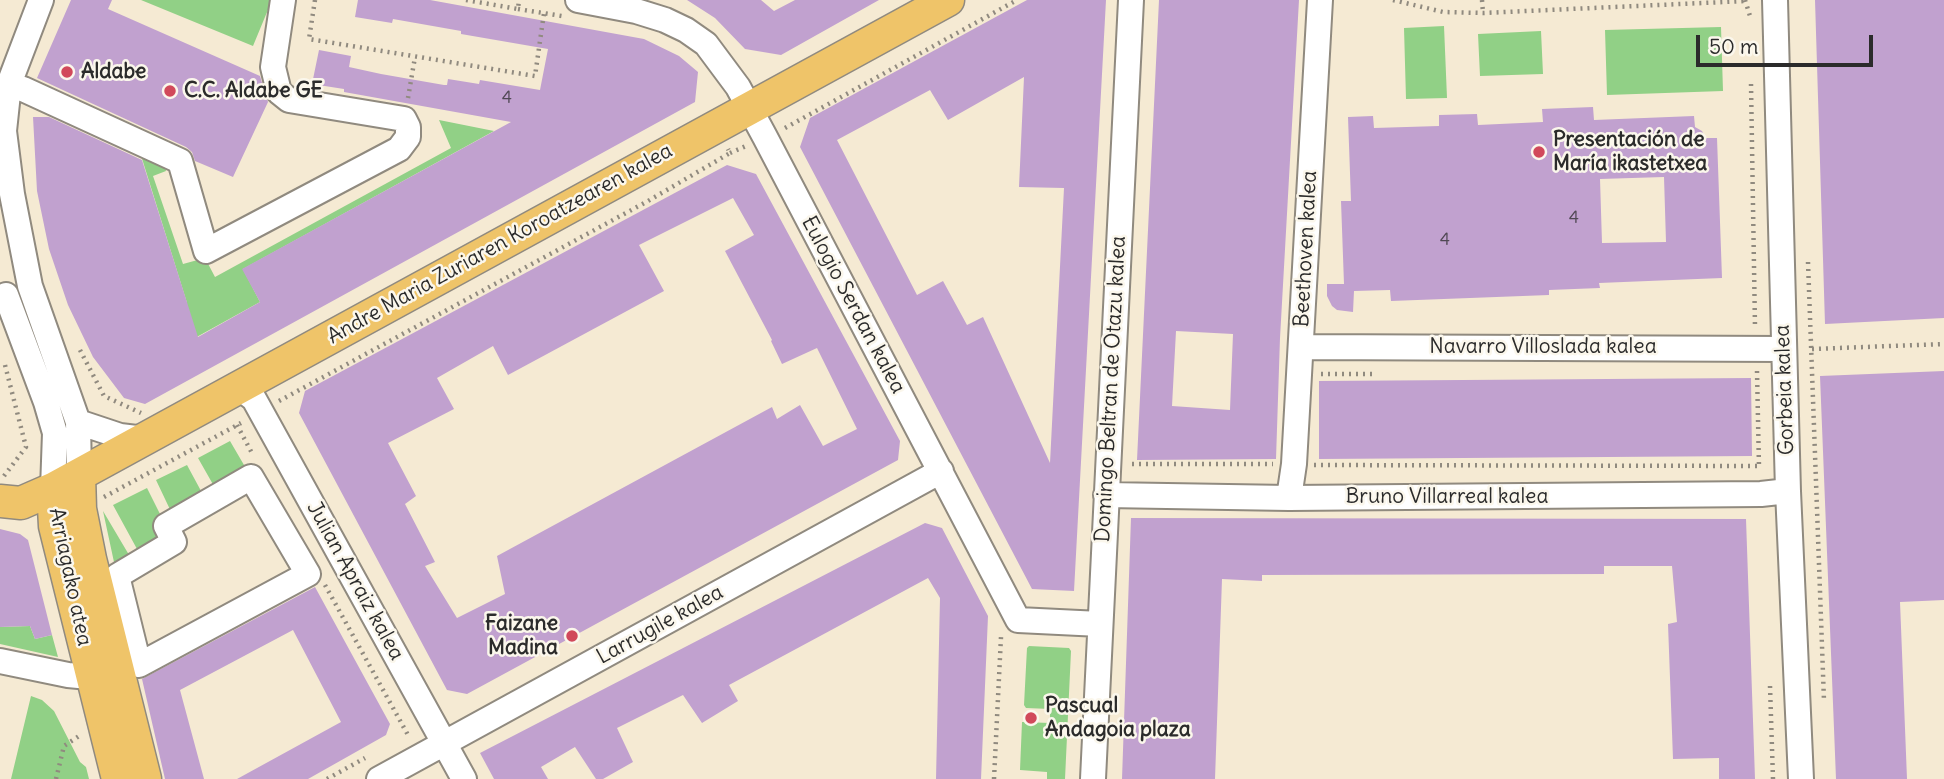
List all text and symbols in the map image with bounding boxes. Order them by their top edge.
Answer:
scale bar [1699,21,1876,65]
text: 50 m [1709,33,1758,60]
place label: Aldabe [81,59,146,85]
marker: Aldabe [59,64,75,80]
place label: C.C. Aldabe GE [184,78,323,104]
marker: C.C. Aldabe GE [162,83,178,99]
house number: 4 [502,87,512,109]
place label: Presentación de María ikastetxea [1553,127,1707,177]
street label: Andre Maria Zuriaren Koroatzearen kalea [323,138,677,350]
marker: Presentación de María ikastetxea [1531,144,1547,160]
street label: Beethoven kalea [1289,170,1323,328]
house number: 4 [1569,207,1579,229]
street label: Eulogio Serdan kalea [796,212,910,398]
house number: 4 [1440,229,1450,251]
street label: Domingo Beltran de Otazu kalea [1090,235,1132,543]
street label: Gorbeia kalea [1770,324,1800,456]
street label: Navarro Villoslada kalea [1429,334,1657,360]
street label: Bruno Villarreal kalea [1346,484,1548,510]
street label: Julian Apraiz kalea [301,497,409,665]
street label: Arriagako atea [43,506,97,648]
street label: Larrugile kalea [592,580,728,670]
place label: Faizane Madina [485,611,558,661]
marker: Faizane Madina [564,628,580,644]
place label: Pascual Andagoia plaza [1045,693,1191,743]
marker: Pascual Andagoia plaza [1023,710,1039,726]

